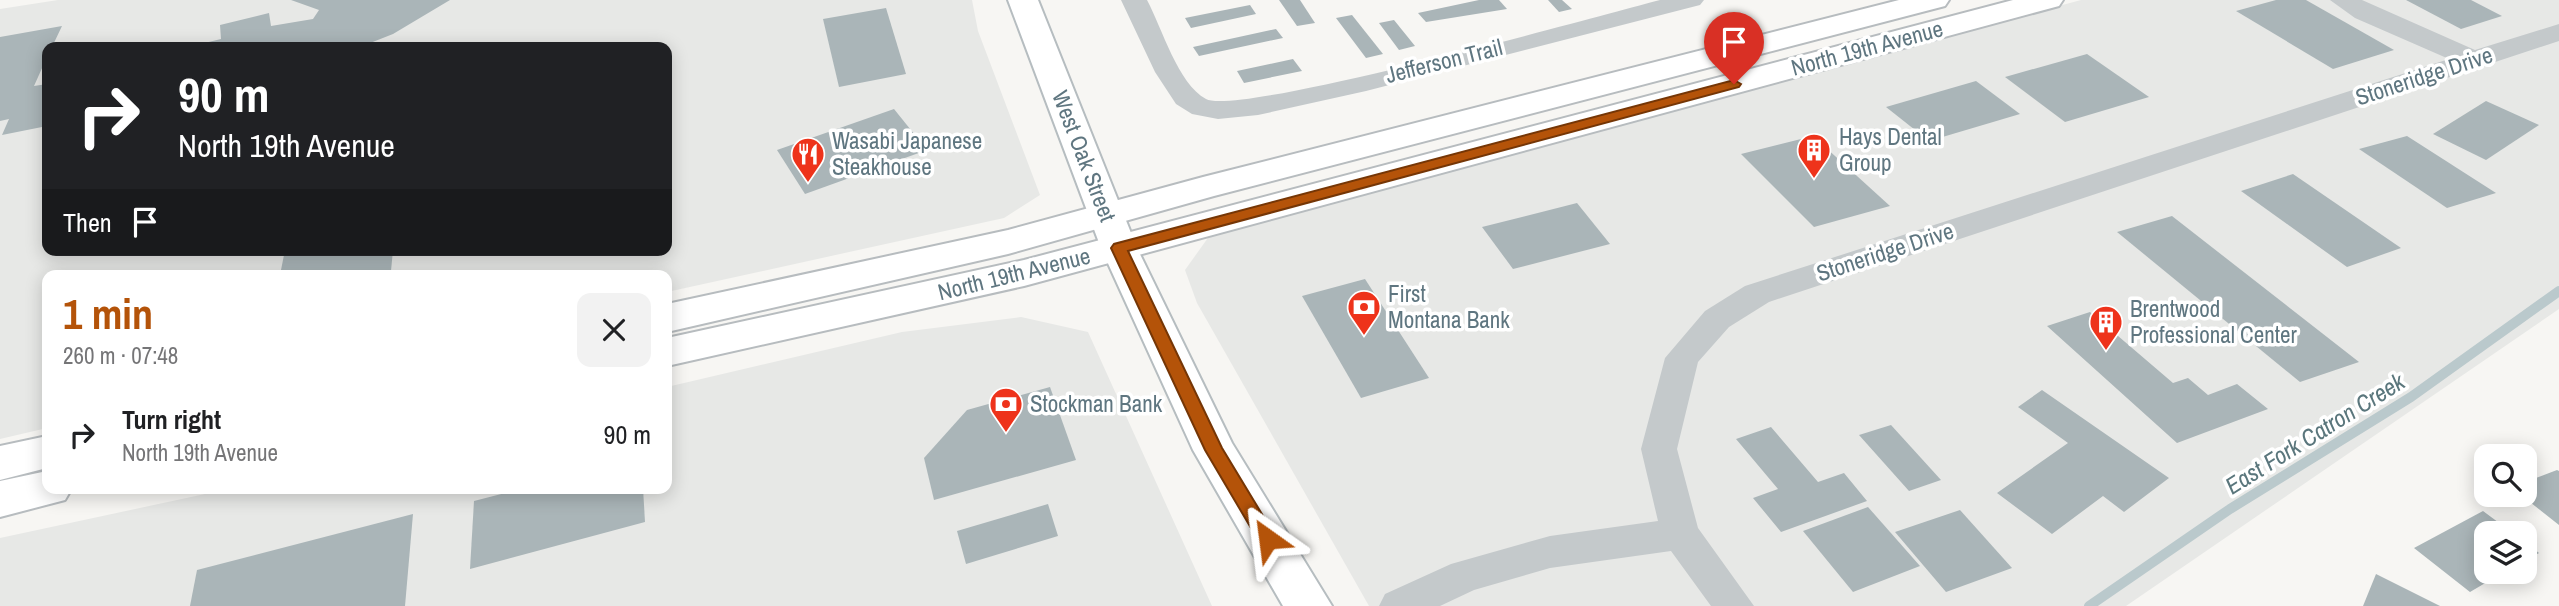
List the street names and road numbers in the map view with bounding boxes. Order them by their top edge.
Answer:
street label: North 19th Avenue [1788,12,1946,83]
street label: Jefferson Trail [1382,31,1505,90]
street label: Stoneridge Drive [2351,39,2496,112]
street label: West Oak Street [1045,86,1124,226]
street label: Stoneridge Drive [1812,215,1957,288]
street label: North 19th Avenue [934,240,1093,307]

